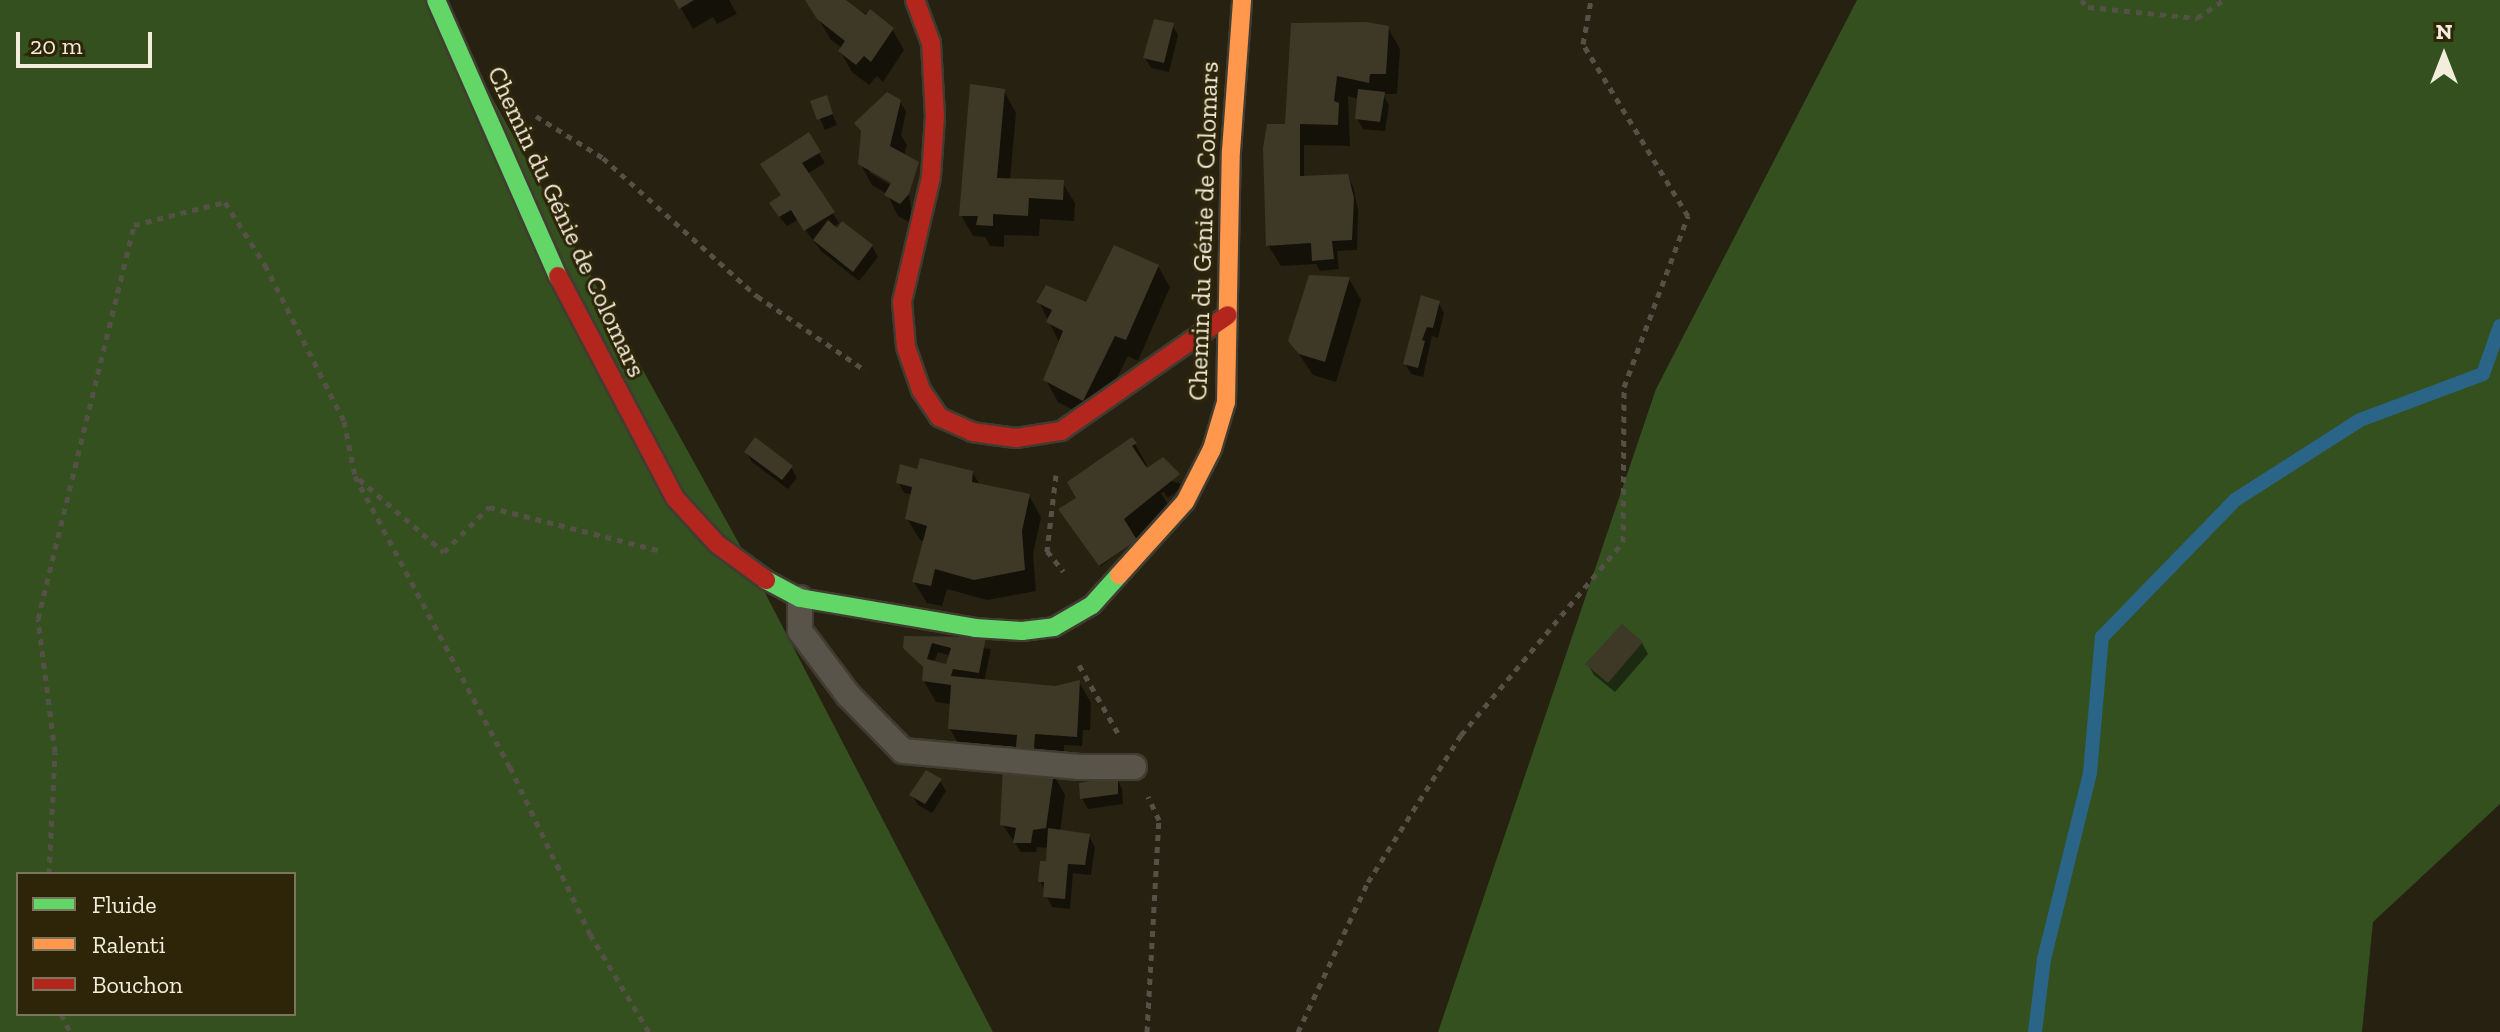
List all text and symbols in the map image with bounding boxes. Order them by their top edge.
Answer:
scale bar [20,16,156,66]
north arrow [2404,16,2484,96]
text: N [2436,18,2452,45]
text: 20 m [30,31,82,60]
street label: Chemin du Génie de Colomars [1182,61,1226,401]
street label: Chemin du Génie de Colomars [480,62,652,382]
legend [16,872,296,1016]
text: Fluide [92,890,156,919]
text: Ralenti [92,930,165,959]
text: Bouchon [92,970,183,999]

